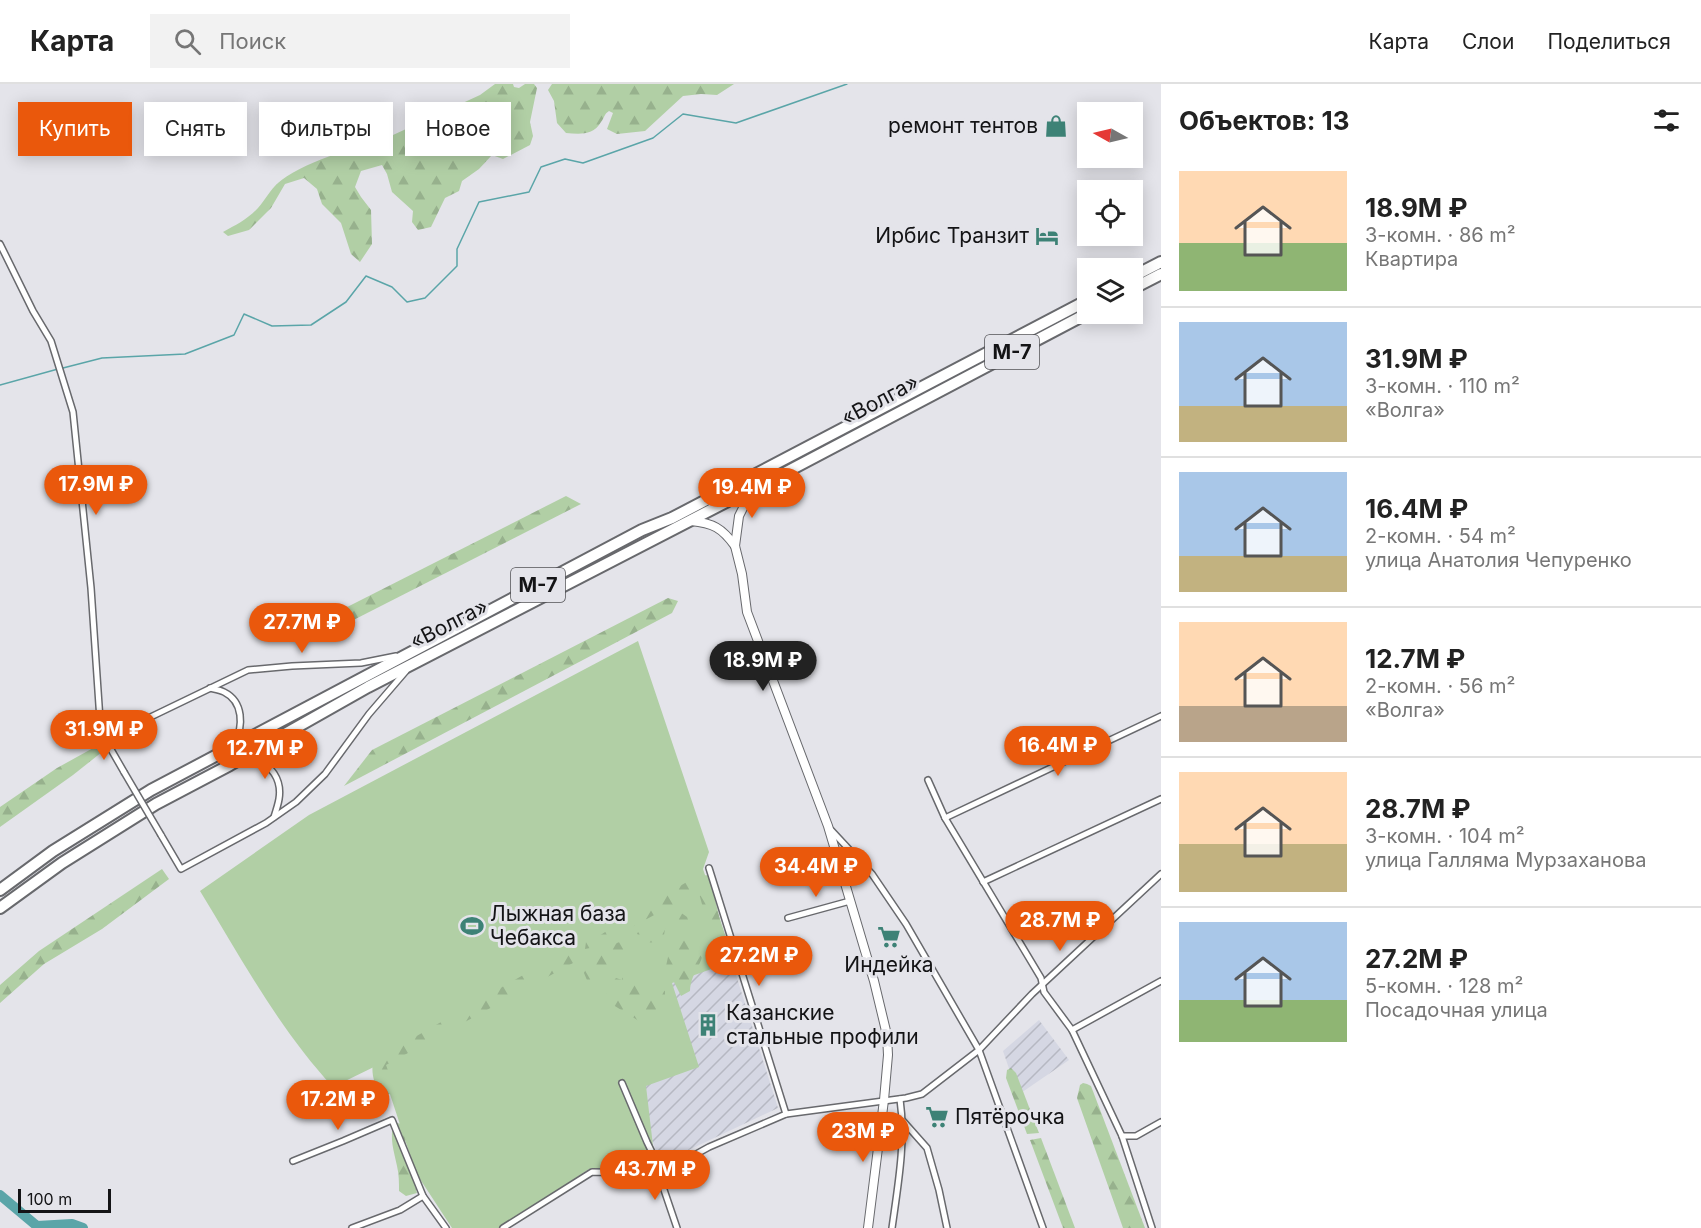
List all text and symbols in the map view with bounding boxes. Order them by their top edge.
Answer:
search box [150,14,570,68]
text: Карта [30,24,114,58]
icon: search [171,25,204,58]
text: Поиск [219,28,286,54]
text: Карта [1369,29,1429,54]
text: Слои [1462,29,1514,54]
text: Поделиться [1547,29,1671,54]
chip: Купить [18,102,132,156]
chip: Снять [144,102,247,156]
chip: Фильтры [259,102,393,156]
chip: Новое [405,102,511,156]
north arrow [1077,102,1143,168]
map controls [1077,102,1143,324]
icon: filters [1650,104,1683,137]
text: Объектов: 13 [1179,105,1350,136]
place label: ремонт тентов [888,113,1038,138]
shop icon: ремонт тентов [1043,113,1069,139]
button: locate [1077,180,1143,246]
text: 18.9M ₽ [1365,192,1468,223]
icon: home [1227,195,1299,267]
place label: Ирбис Транзит [875,223,1029,248]
hotel icon: Ирбис Транзит [1034,223,1060,249]
text: 3-комн. · 86 m² [1365,223,1516,247]
text: Квартира [1365,247,1458,271]
button: layers [1077,258,1143,324]
road number: М-7 [985,335,1039,369]
text: 31.9M ₽ [1365,343,1468,374]
icon: home [1227,346,1299,418]
street label: «Волга» [837,369,923,430]
text: 3-комн. · 110 m² [1365,374,1520,398]
text: «Волга» [1365,398,1445,422]
pin: 17.9M ₽ [41,465,151,516]
pin: 19.4M ₽ [697,468,807,519]
text: 17.9M ₽ [58,472,134,496]
text: 19.4M ₽ [712,475,792,499]
text: 16.4M ₽ [1365,493,1468,524]
icon: home [1227,496,1299,568]
text: 2-комн. · 54 m² [1365,524,1516,548]
text: улица Анатолия Чепуренко [1365,548,1632,572]
road number: М-7 [511,568,565,602]
street label: «Волга» [406,593,492,654]
pin: 27.7M ₽ [247,603,357,654]
text: 27.7M ₽ [263,610,341,634]
pin: 18.9M ₽ [708,641,818,692]
text: 12.7M ₽ [1365,643,1465,674]
icon: home [1227,646,1299,718]
text: 18.9M ₽ [724,648,802,672]
text: 2-комн. · 56 m² [1365,674,1515,698]
text: «Волга» [1365,698,1445,722]
pin: 31.9M ₽ [49,710,159,761]
text: 31.9M ₽ [64,717,144,741]
pin: 16.4M ₽ [1003,726,1113,777]
pin: 12.7M ₽ [210,729,320,780]
text: 16.4M ₽ [1018,733,1098,757]
text: 12.7M ₽ [226,736,304,760]
text: 28.7M ₽ [1365,793,1471,824]
icon: home [1227,796,1299,868]
text: 3-комн. · 104 m² [1365,824,1525,848]
pin: 34.4M ₽ [761,847,871,898]
text: улица Галляма Мурзаханова [1365,848,1646,872]
text: 34.4M ₽ [774,854,858,878]
place label: Лыжная база Чебакса [490,901,626,950]
pin: 28.7M ₽ [1005,901,1115,952]
text: 28.7M ₽ [1019,908,1101,932]
sports icon: Лыжная база Чебакса [459,913,485,939]
supermarket icon: Индейка [876,924,902,950]
pin: 27.2M ₽ [704,936,814,987]
text: 27.2M ₽ [719,943,799,967]
text: 27.2M ₽ [1365,943,1468,974]
icon: home [1227,946,1299,1018]
place label: Индейка [844,952,934,977]
text: 5-комн. · 128 m² [1365,974,1523,998]
text: Посадочная улица [1365,998,1548,1022]
place label: Казанские стальные профили [726,1000,919,1049]
building icon: Казанские стальные профили [695,1012,721,1038]
pin: 17.2M ₽ [283,1080,393,1131]
text: 17.2M ₽ [300,1087,376,1111]
supermarket icon: Пятёрочка [924,1104,950,1130]
place label: Пятёрочка [955,1104,1065,1129]
pin: 23M ₽ [821,1112,905,1163]
text: 23M ₽ [831,1119,895,1143]
pin: 43.7M ₽ [600,1150,710,1201]
text: 43.7M ₽ [614,1157,696,1181]
scale bar [18,1186,111,1214]
text: 100 m [27,1189,72,1209]

